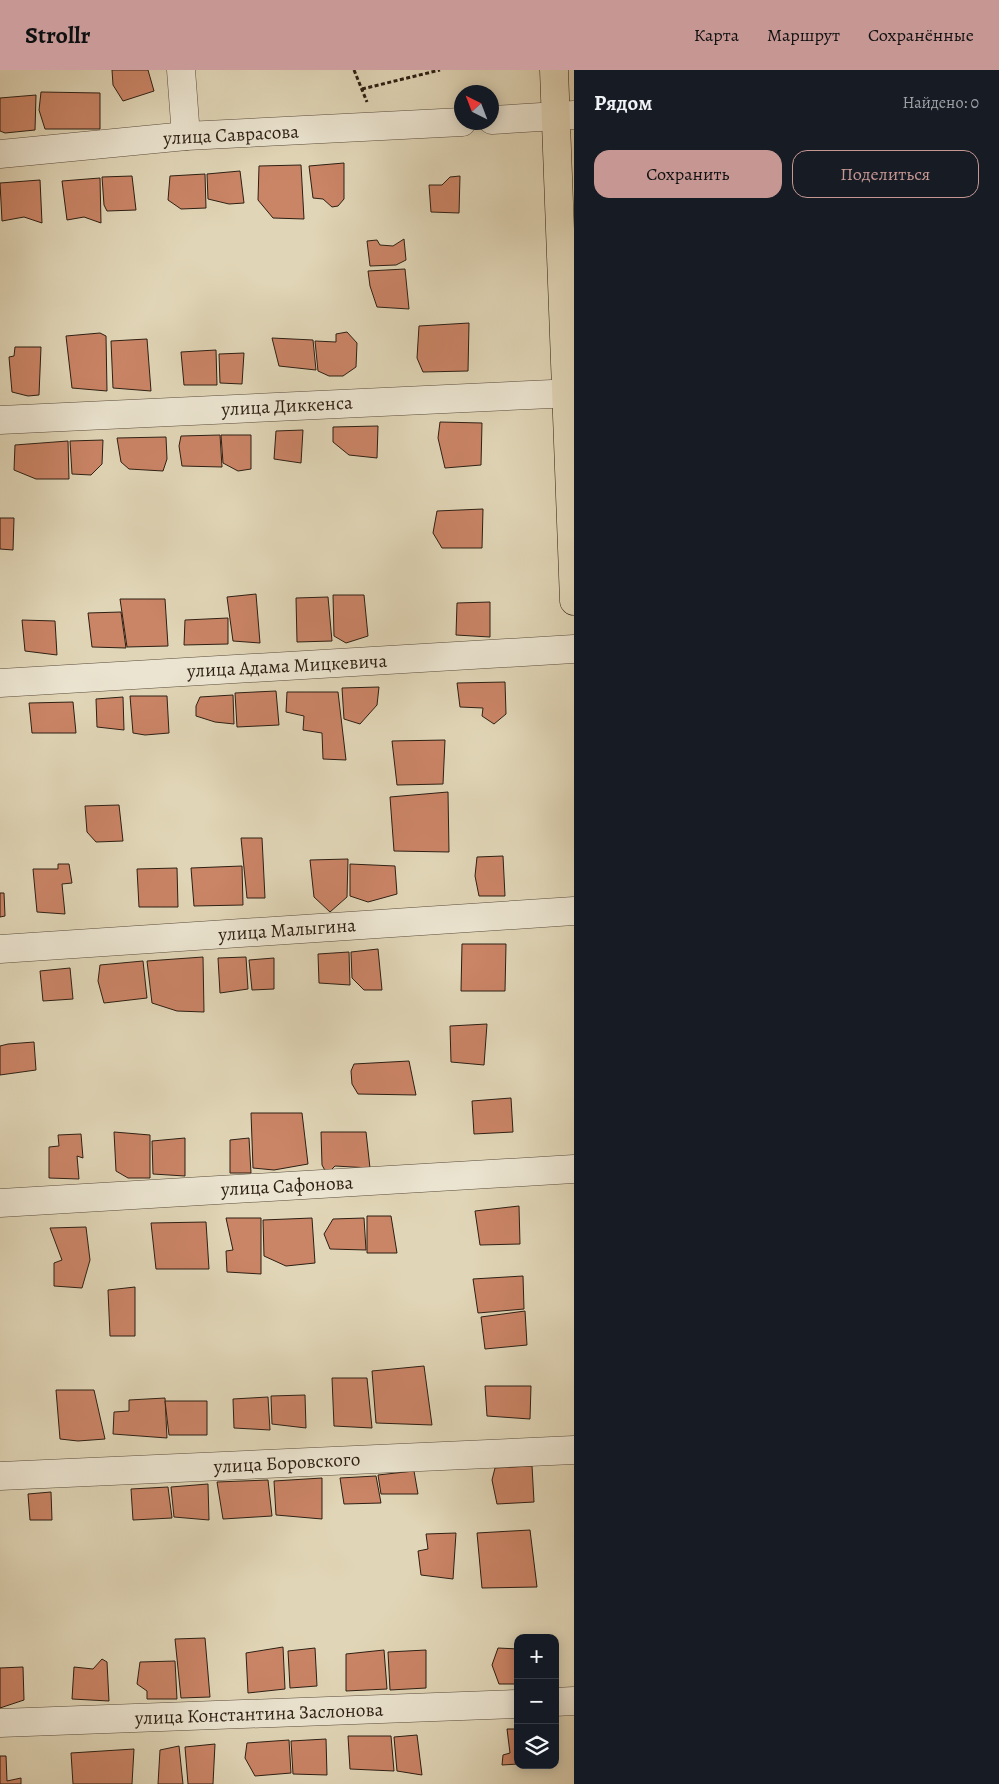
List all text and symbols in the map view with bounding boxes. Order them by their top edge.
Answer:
text: Strollr [25,19,90,51]
text: Карта [694,23,739,47]
text: Маршрут [767,23,840,47]
text: Сохранённые [868,23,974,47]
north arrow [454,85,499,130]
text: Рядом [594,89,652,117]
text: Найдено: 0 [902,92,979,114]
street label: улица Саврасова [161,118,300,152]
button: Сохранить [594,150,782,198]
button: Поделиться [792,150,979,198]
street label: улица Диккенса [220,390,354,422]
street label: улица Адама Мицкевича [185,648,388,684]
street label: улица Малыгина [216,912,357,948]
street label: улица Сафонова [219,1170,354,1203]
street label: улица Боровского [212,1446,361,1480]
map controls [514,1634,559,1769]
button: + [514,1634,559,1679]
button: − [514,1679,559,1724]
street label: улица Константина Заслонова [133,1697,384,1731]
button: layers [514,1724,559,1769]

